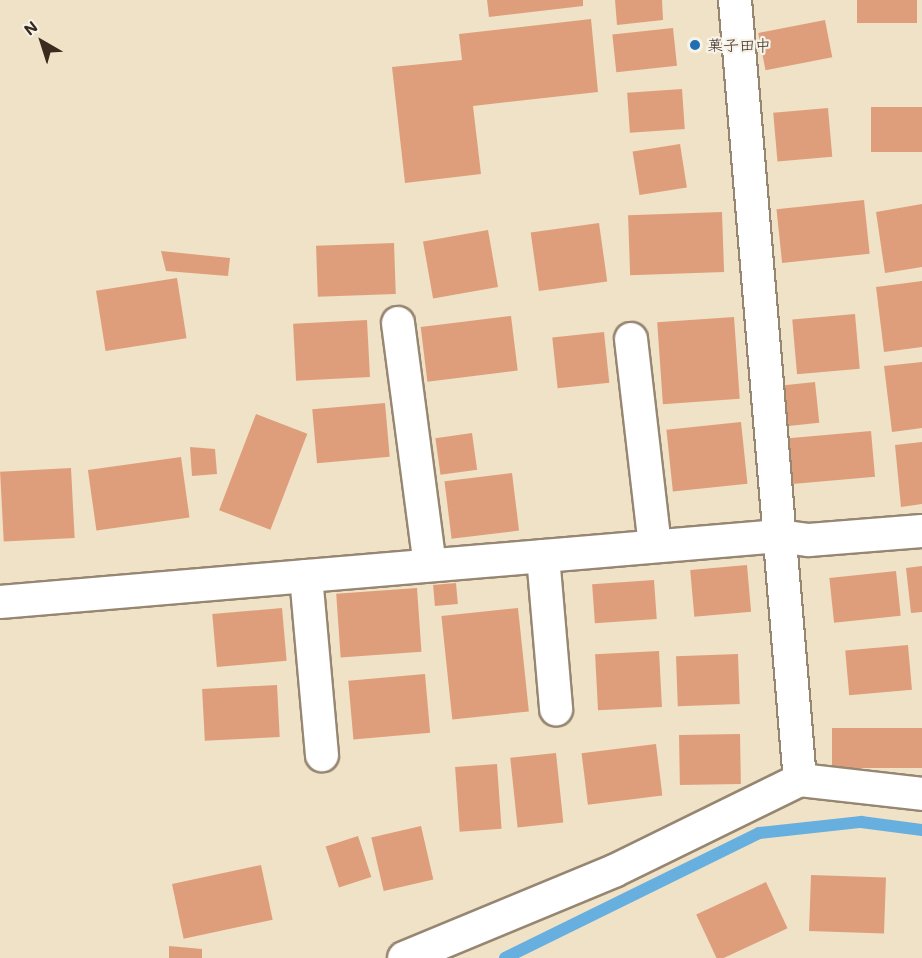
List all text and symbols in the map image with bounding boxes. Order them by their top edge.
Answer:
north arrow [12,12,72,72]
text: N [19,16,42,40]
place label: 菓子田中 [707,35,771,55]
marker: 菓子田中 [688,38,702,52]

